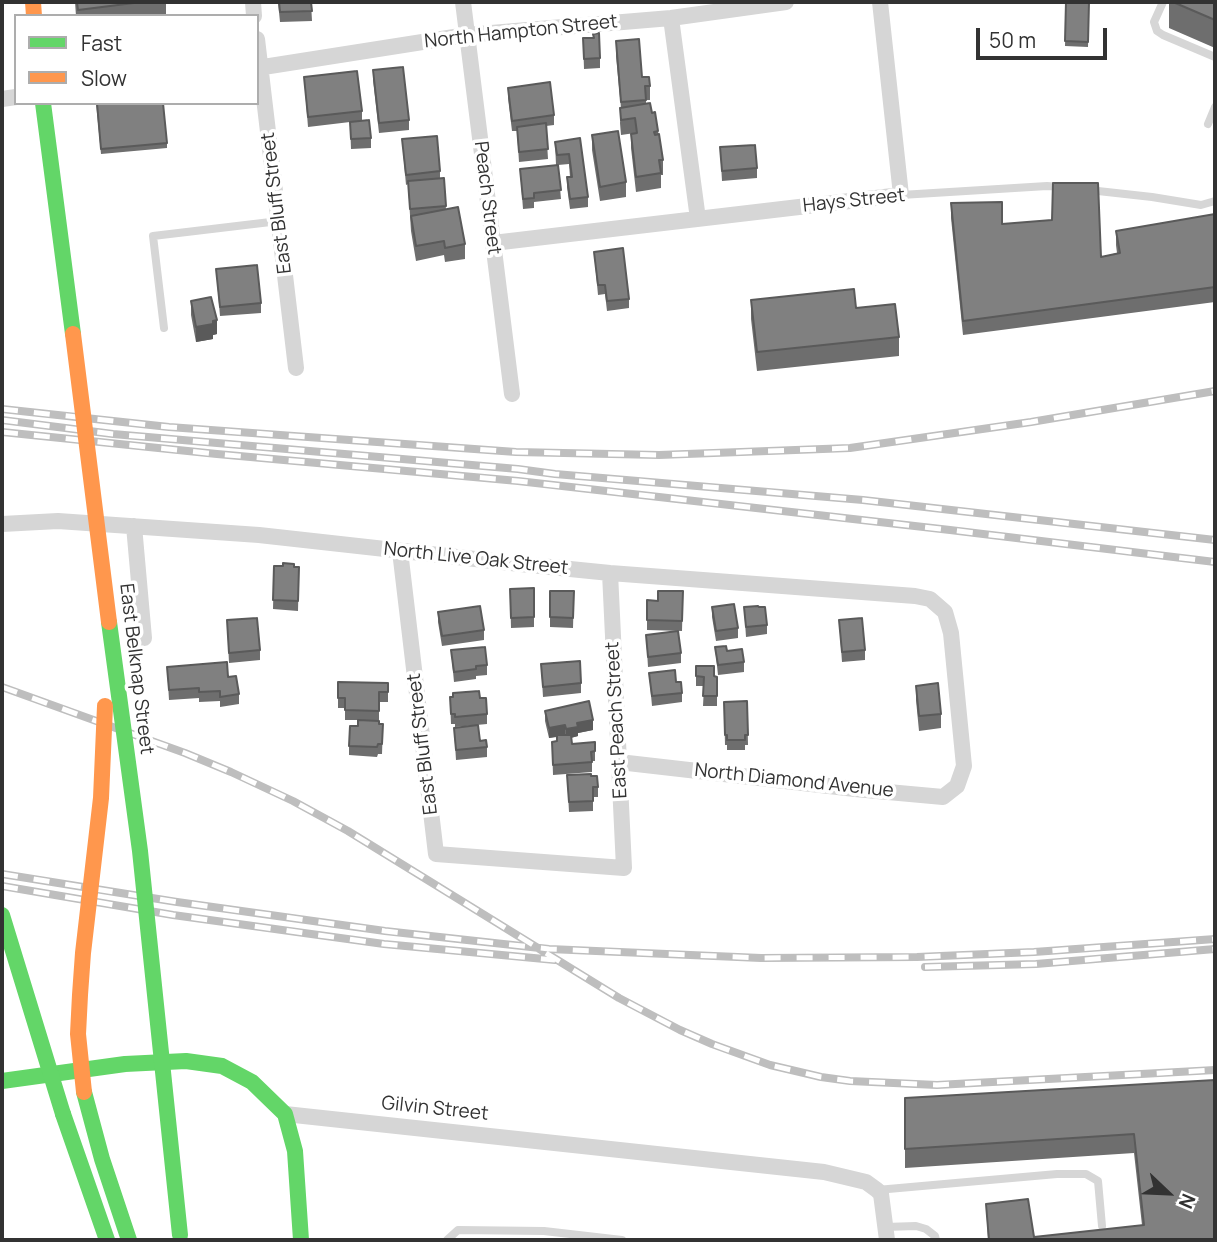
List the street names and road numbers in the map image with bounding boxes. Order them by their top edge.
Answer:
street label: North Hampton Street [423,11,619,53]
street label: East Bluff Street [257,131,297,275]
street label: Peach Street [469,140,505,256]
street label: Hays Street [802,184,906,218]
street label: North Live Oak Street [383,538,569,580]
street label: East Belknap Street [114,582,158,756]
street label: East Peach Street [602,641,632,799]
street label: East Bluff Street [403,672,443,816]
street label: North Diamond Avenue [693,759,895,803]
street label: Gilvin Street [380,1092,490,1126]

